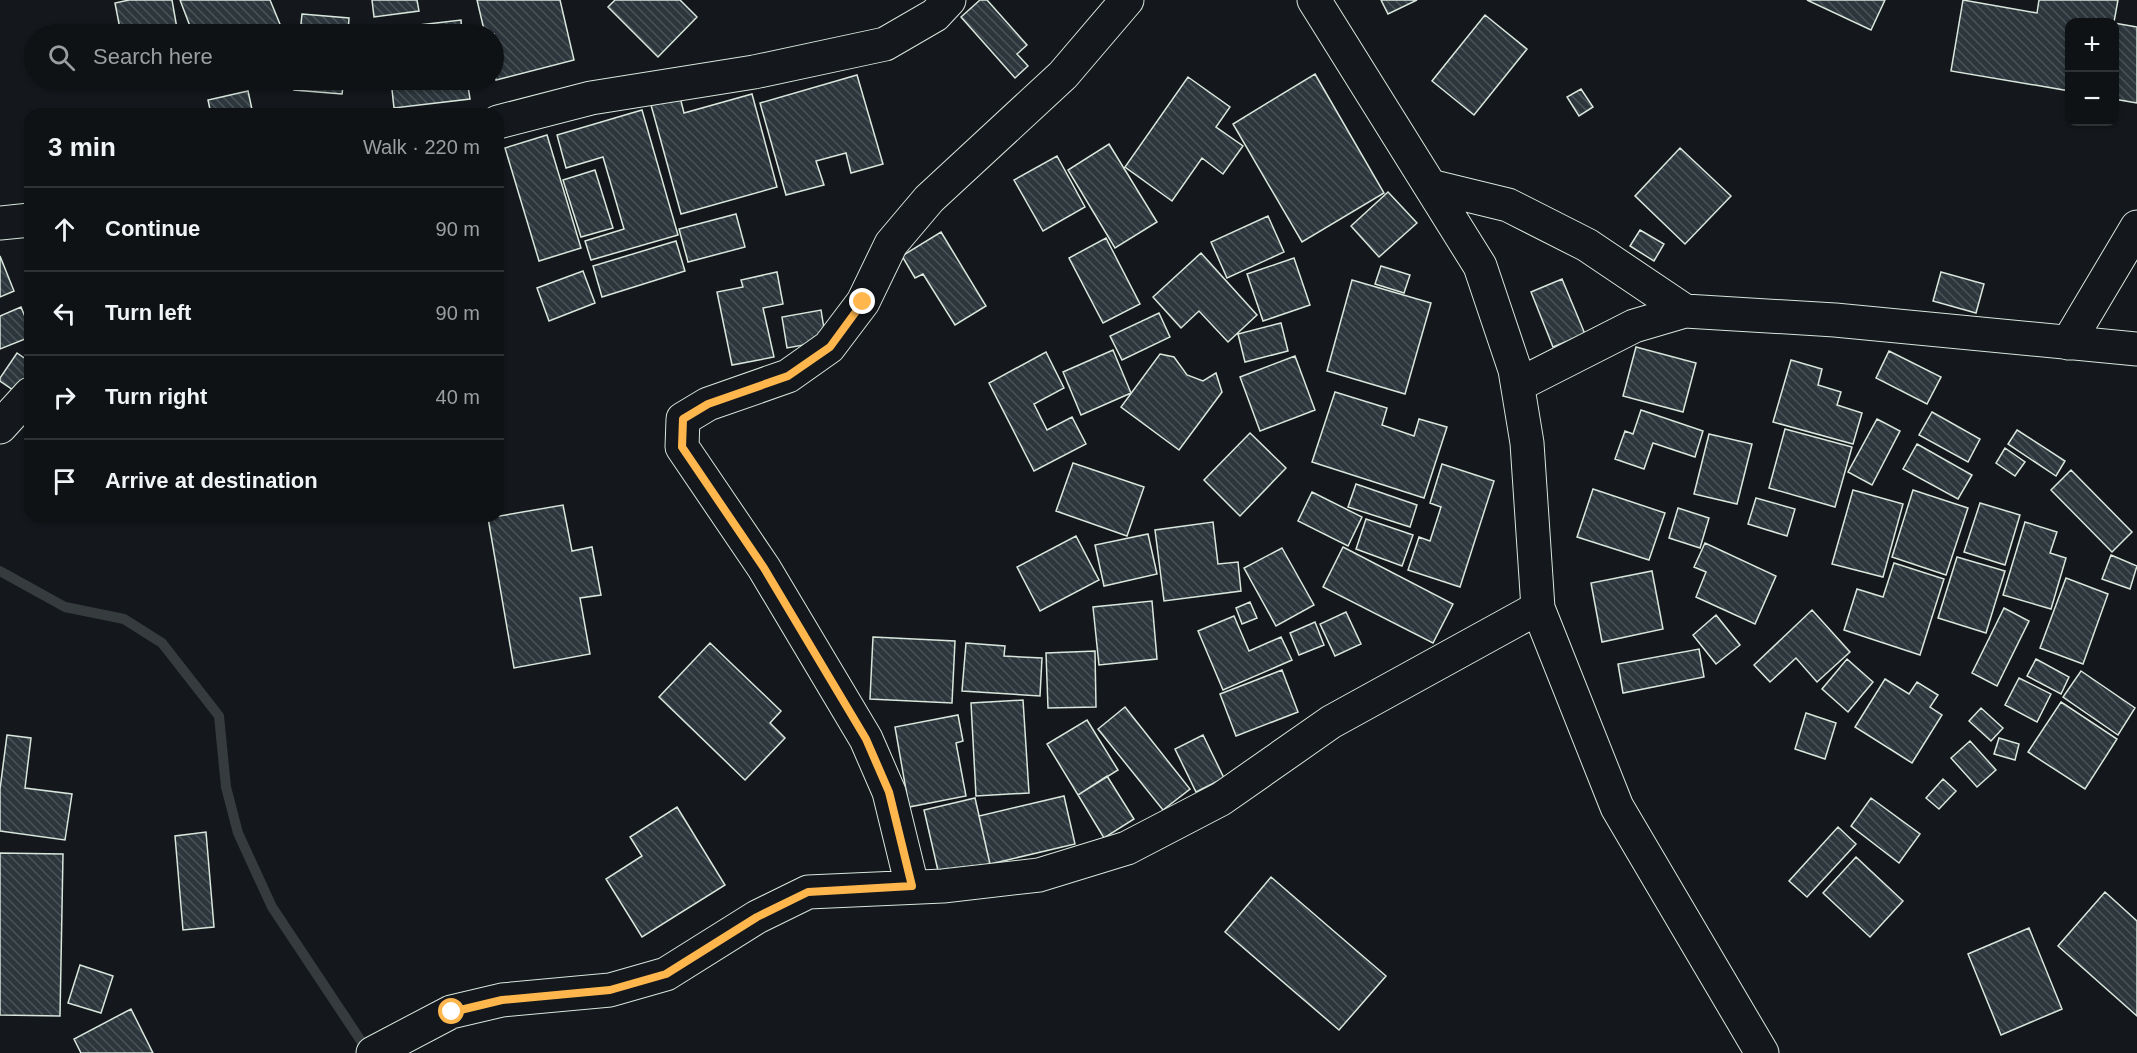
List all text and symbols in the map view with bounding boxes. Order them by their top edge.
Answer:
map controls [2065,18,2119,126]
button: + [2065,18,2119,72]
search box [24,24,504,90]
icon: search [45,41,78,74]
text: Search here [93,44,213,69]
button: − [2065,72,2119,126]
text: 3 min [48,132,116,162]
text: Walk · 220 m [363,136,480,158]
icon: ahead [48,213,81,246]
text: Continue [105,216,200,241]
text: 90 m [436,218,480,240]
route end [849,288,875,314]
icon: left [48,297,81,330]
text: Turn left [105,300,191,325]
text: 90 m [436,302,480,324]
icon: right [48,381,81,414]
text: Turn right [105,384,207,409]
text: 40 m [436,386,480,408]
icon: arrive [48,465,81,498]
text: Arrive at destination [105,468,318,493]
route start [438,998,464,1024]

